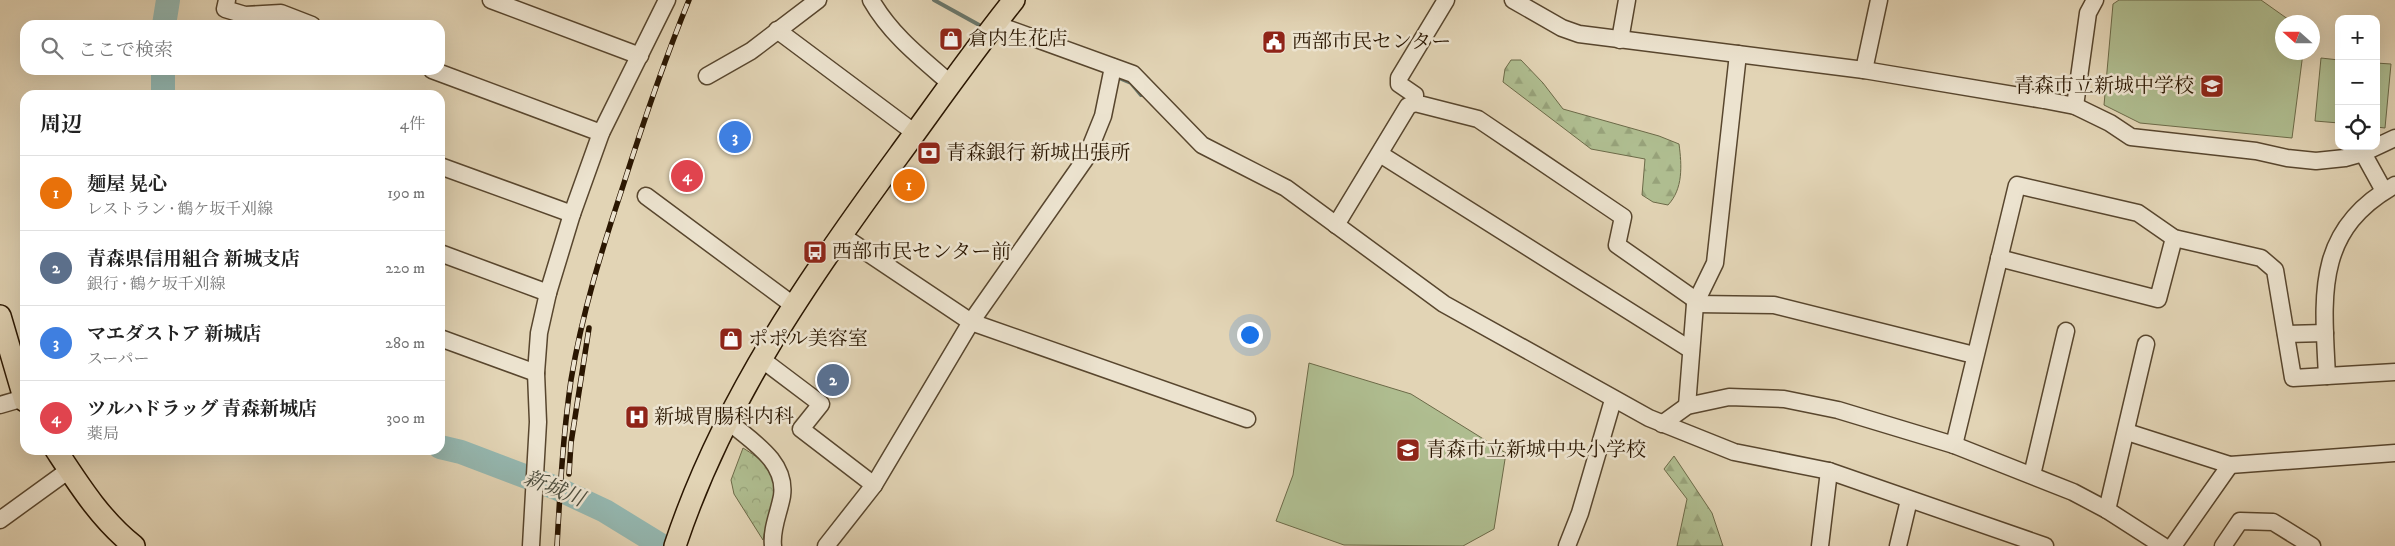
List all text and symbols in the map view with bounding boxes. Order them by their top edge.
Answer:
north arrow [2275,15,2320,60]
map controls [2335,15,2380,150]
button: + [2335,15,2380,60]
search box [20,20,445,75]
shop icon: 倉内生花店 [938,26,964,52]
place label: 倉内生花店 [968,27,1068,52]
public building icon: 西部市民センター [1261,29,1287,55]
place label: 西部市民センター [1292,30,1451,55]
icon: search [38,34,66,62]
text: ここで検索 [78,39,173,62]
button: − [2335,60,2380,105]
school or university icon: 青森市立新城中学校 [2199,73,2225,99]
place label: 青森市立新城中学校 [2014,74,2194,99]
button: locate [2335,105,2380,150]
text: 周辺 [40,112,82,138]
text: 4件 [400,114,425,134]
pin: 3 [719,118,751,156]
bank icon: 青森銀行 新城出張所 [916,140,942,166]
place label: 青森銀行 新城出張所 [946,141,1130,166]
pin: 4 [671,157,703,195]
pin: 1 [893,166,925,204]
text: 麺屋 晃心 [87,173,167,196]
text: 1 [53,183,59,203]
text: 190 m [387,183,425,203]
text: レストラン · 鶴ケ坂千刈線 [87,199,273,219]
bus stop icon: 西部市民センター前 [802,239,828,265]
place label: 西部市民センター前 [832,240,1011,265]
text: 青森県信用組合 新城支店 [87,248,300,271]
text: 2 [52,258,60,278]
text: 220 m [385,258,425,278]
text: 銀行 · 鶴ケ坂千刈線 [87,274,226,294]
your location [1237,322,1263,348]
text: マエダストア 新城店 [87,323,262,346]
shop icon: ポポル美容室 [718,326,744,352]
place label: ポポル美容室 [748,327,868,352]
text: 3 [53,333,59,353]
text: 280 m [385,333,425,353]
text: スーパー [87,349,149,369]
pin: 2 [817,361,849,399]
text: ツルハドラッグ 青森新城店 [87,398,317,421]
hospital icon: 新城胃腸科内科 [624,404,650,430]
place label: 新城胃腸科内科 [654,405,794,430]
text: 4 [51,408,61,428]
text: 300 m [386,408,425,428]
text: 薬局 [87,424,119,444]
school or university icon: 青森市立新城中央小学校 [1395,437,1421,463]
place label: 青森市立新城中央小学校 [1426,438,1646,463]
water label: 新城川 [520,465,590,514]

